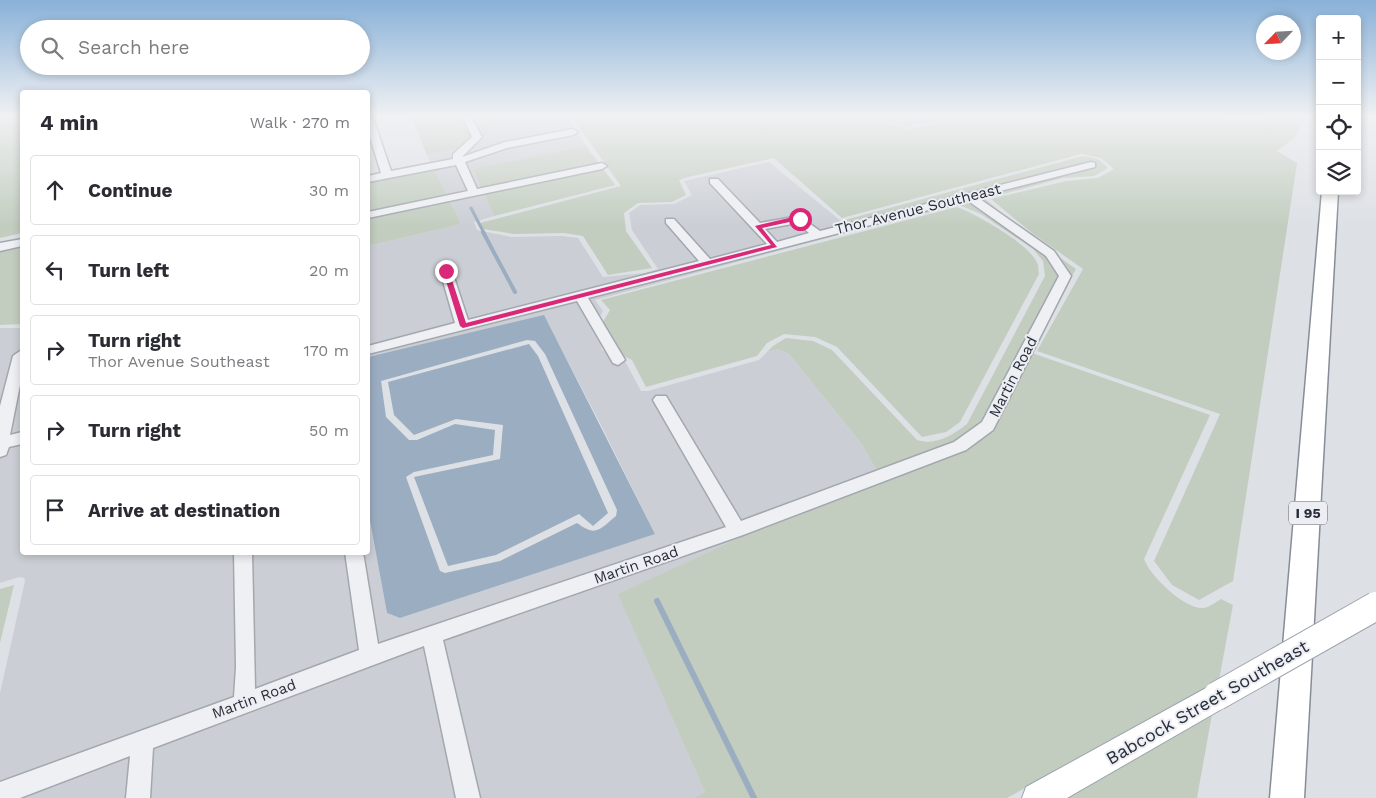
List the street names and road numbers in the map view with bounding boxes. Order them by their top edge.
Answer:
street label: Thor Avenue Southeast [833,179,1003,238]
street label: Martin Road [985,334,1041,420]
road number: I 95 [1289,502,1327,524]
street label: Martin Road [591,542,681,588]
street label: Babcock Street Southeast [1102,635,1312,769]
street label: Martin Road [209,675,299,723]

